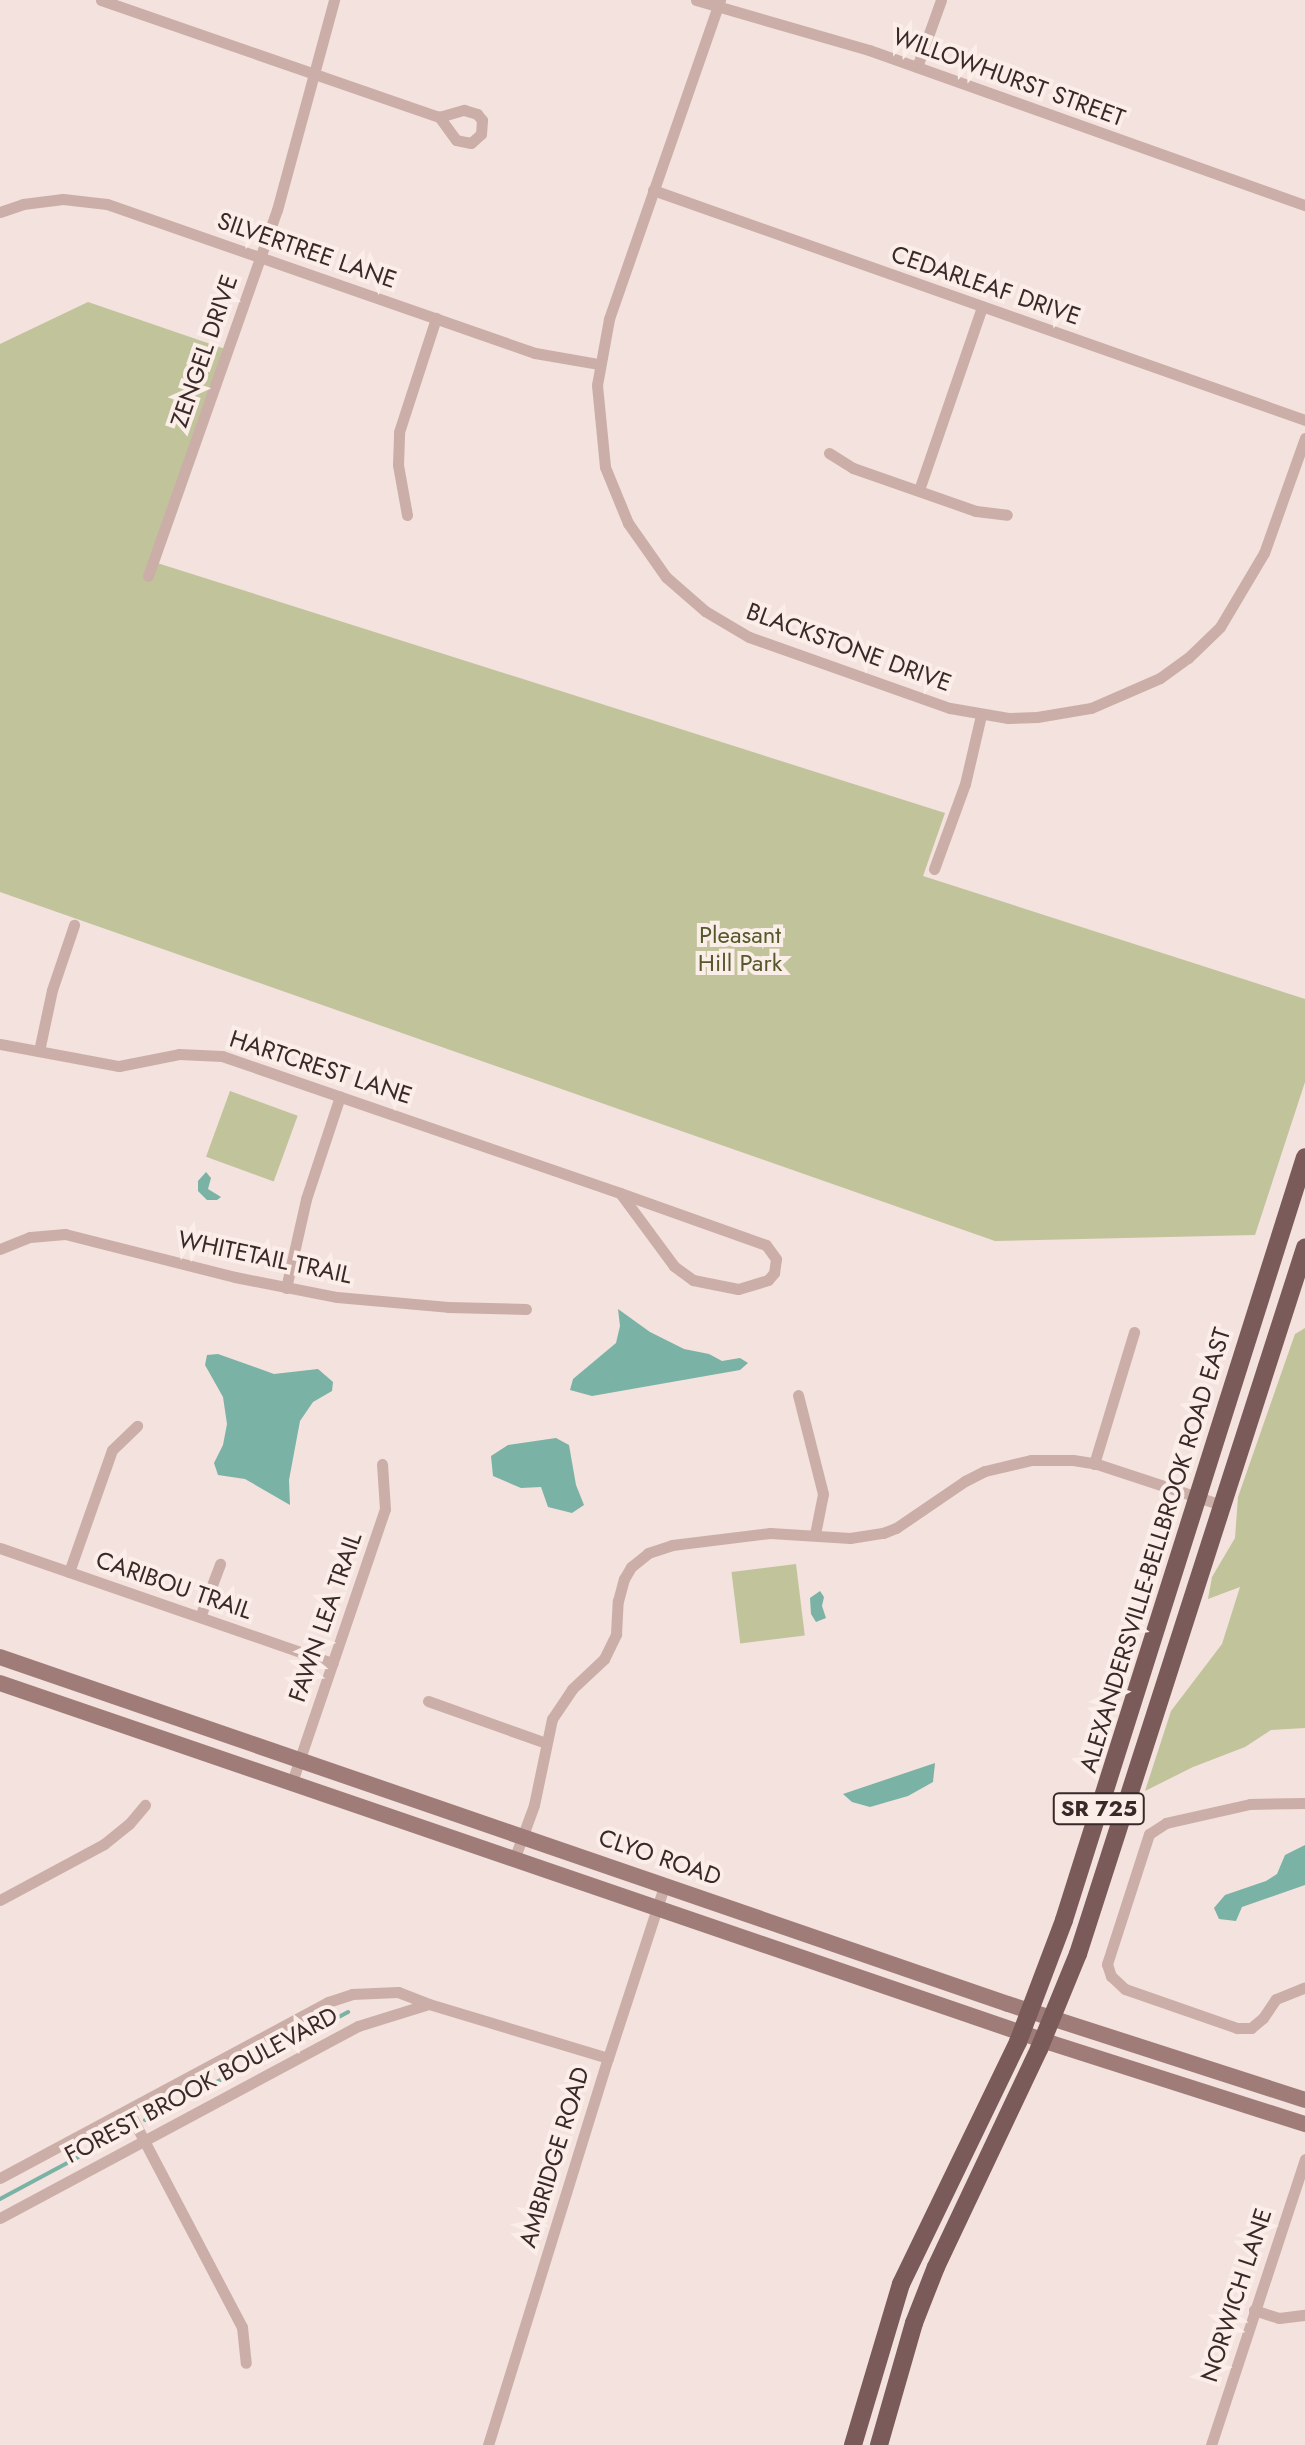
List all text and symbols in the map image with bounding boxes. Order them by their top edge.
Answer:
street label: WILLOWHURST STREET [889,22,1129,132]
street label: SILVERTREE LANE [214,206,400,294]
street label: CEDARLEAF DRIVE [888,239,1084,331]
street label: ZENGEL DRIVE [164,271,244,431]
street label: BLACKSTONE DRIVE [743,597,955,697]
park label: Pleasant Hill Park [698,921,782,977]
street label: HARTCREST LANE [226,1024,416,1110]
street label: WHITETAIL TRAIL [176,1225,354,1289]
street label: ALEXANDERSVILLE-BELLBROOK ROAD EAST [1073,1324,1237,1776]
street label: FAWN LEA TRAIL [282,1528,368,1706]
street label: CARIBOU TRAIL [92,1545,256,1625]
road number: SR 725 [1051,1791,1147,1827]
street label: CLYO ROAD [595,1823,725,1891]
street label: FOREST BROOK BOULEVARD [60,2001,342,2169]
street label: AMBRIDGE ROAD [513,2063,595,2251]
street label: NORWICH LANE [1194,2205,1278,2385]

